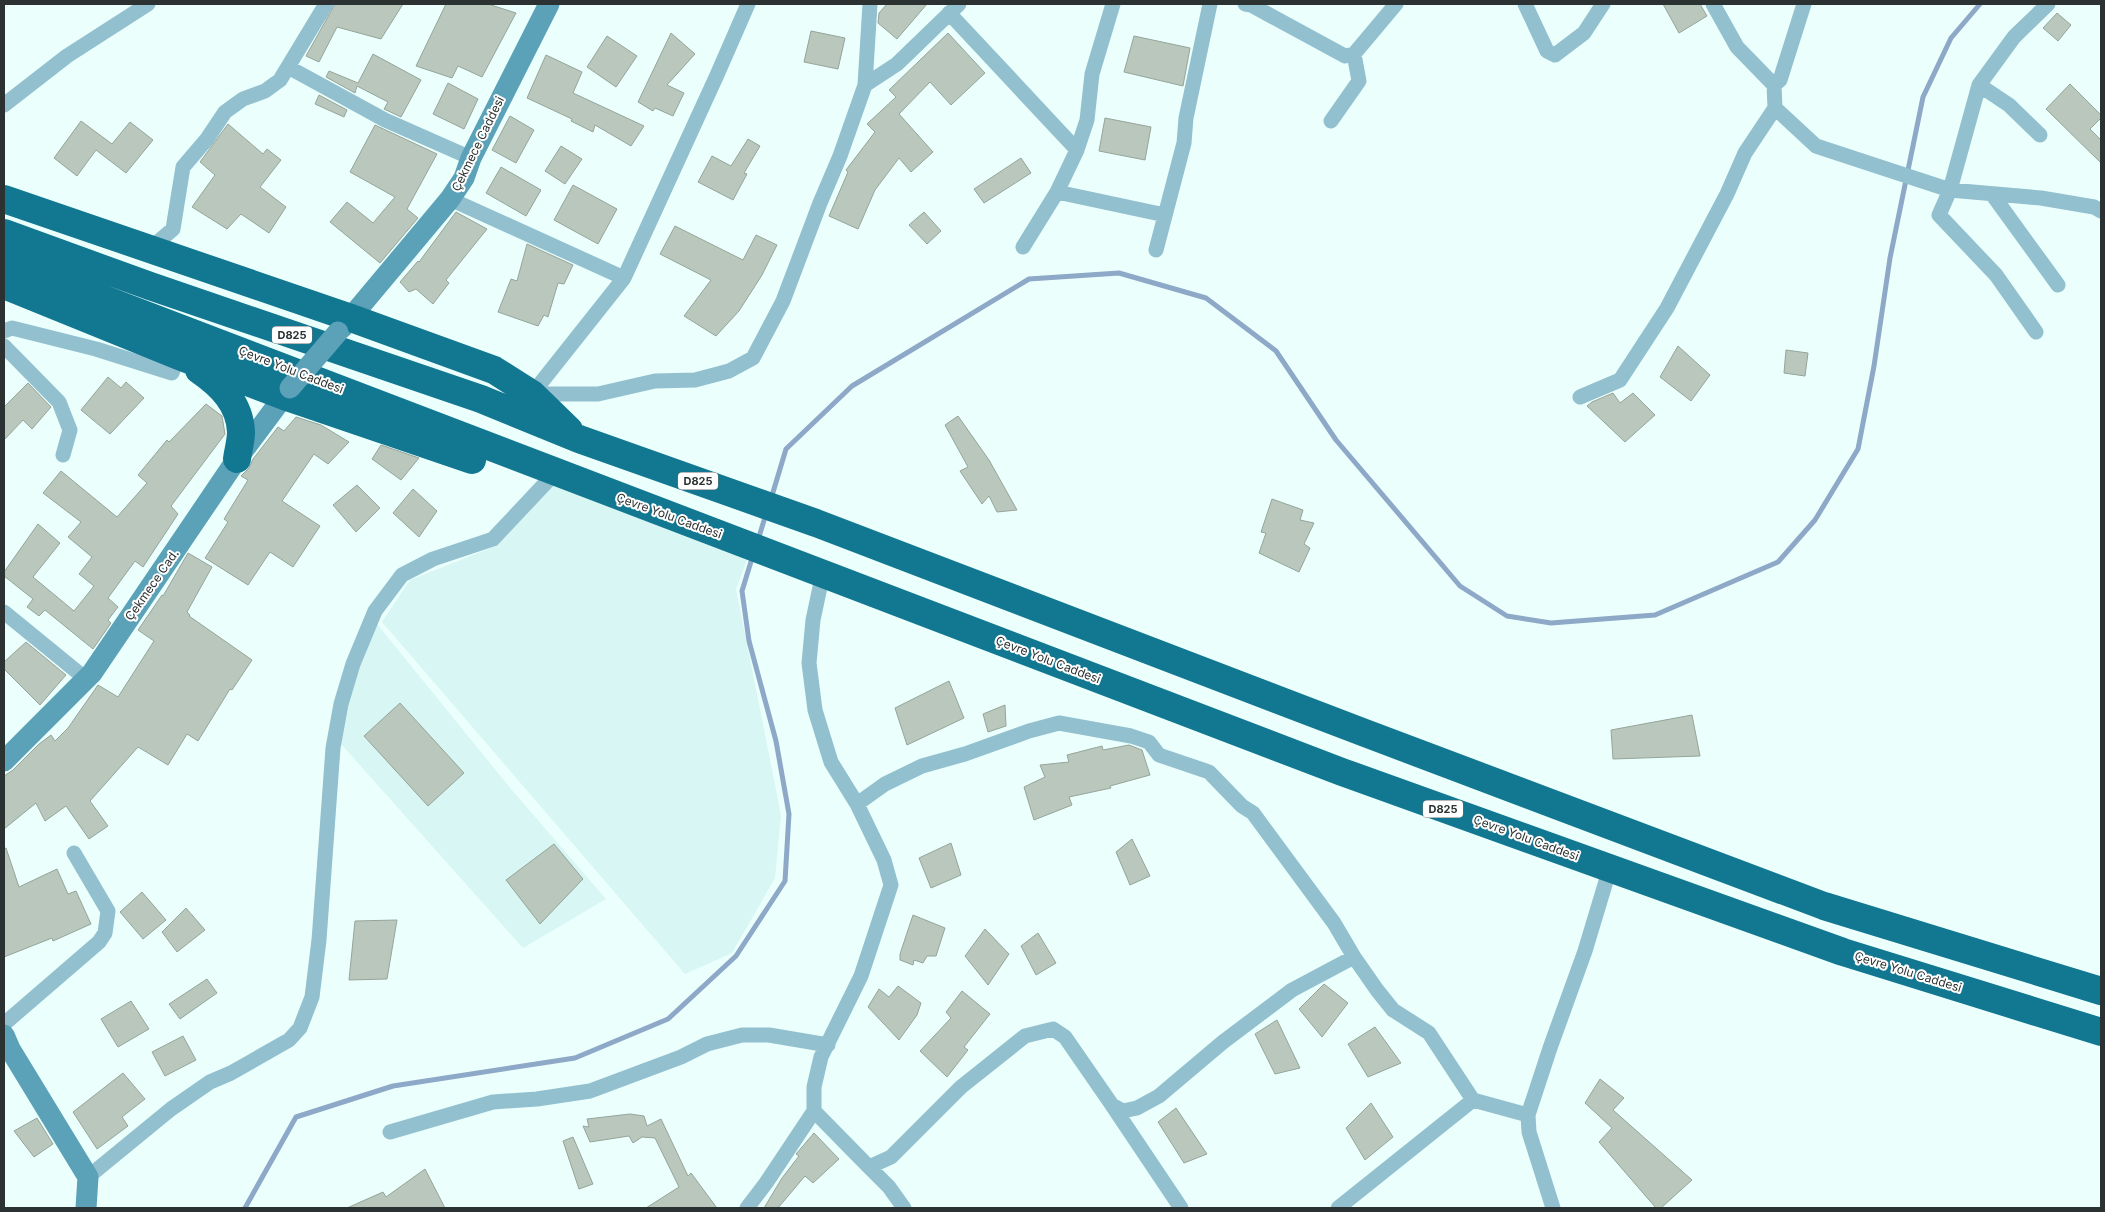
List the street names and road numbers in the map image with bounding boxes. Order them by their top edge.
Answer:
street label: Çekmece Caddesi [448,94,507,194]
road number: D825 [272,326,312,344]
street label: Çevre Yolu Caddesi [237,343,346,396]
road number: D825 [678,472,718,490]
street label: Çevre Yolu Caddesi [614,489,724,542]
street label: Çekmece Cad. [122,546,182,623]
street label: Çevre Yolu Caddesi [994,633,1103,686]
road number: D825 [1423,801,1463,818]
street label: Çevre Yolu Caddesi [1471,811,1581,864]
street label: Çevre Yolu Caddesi [1853,948,1964,995]

